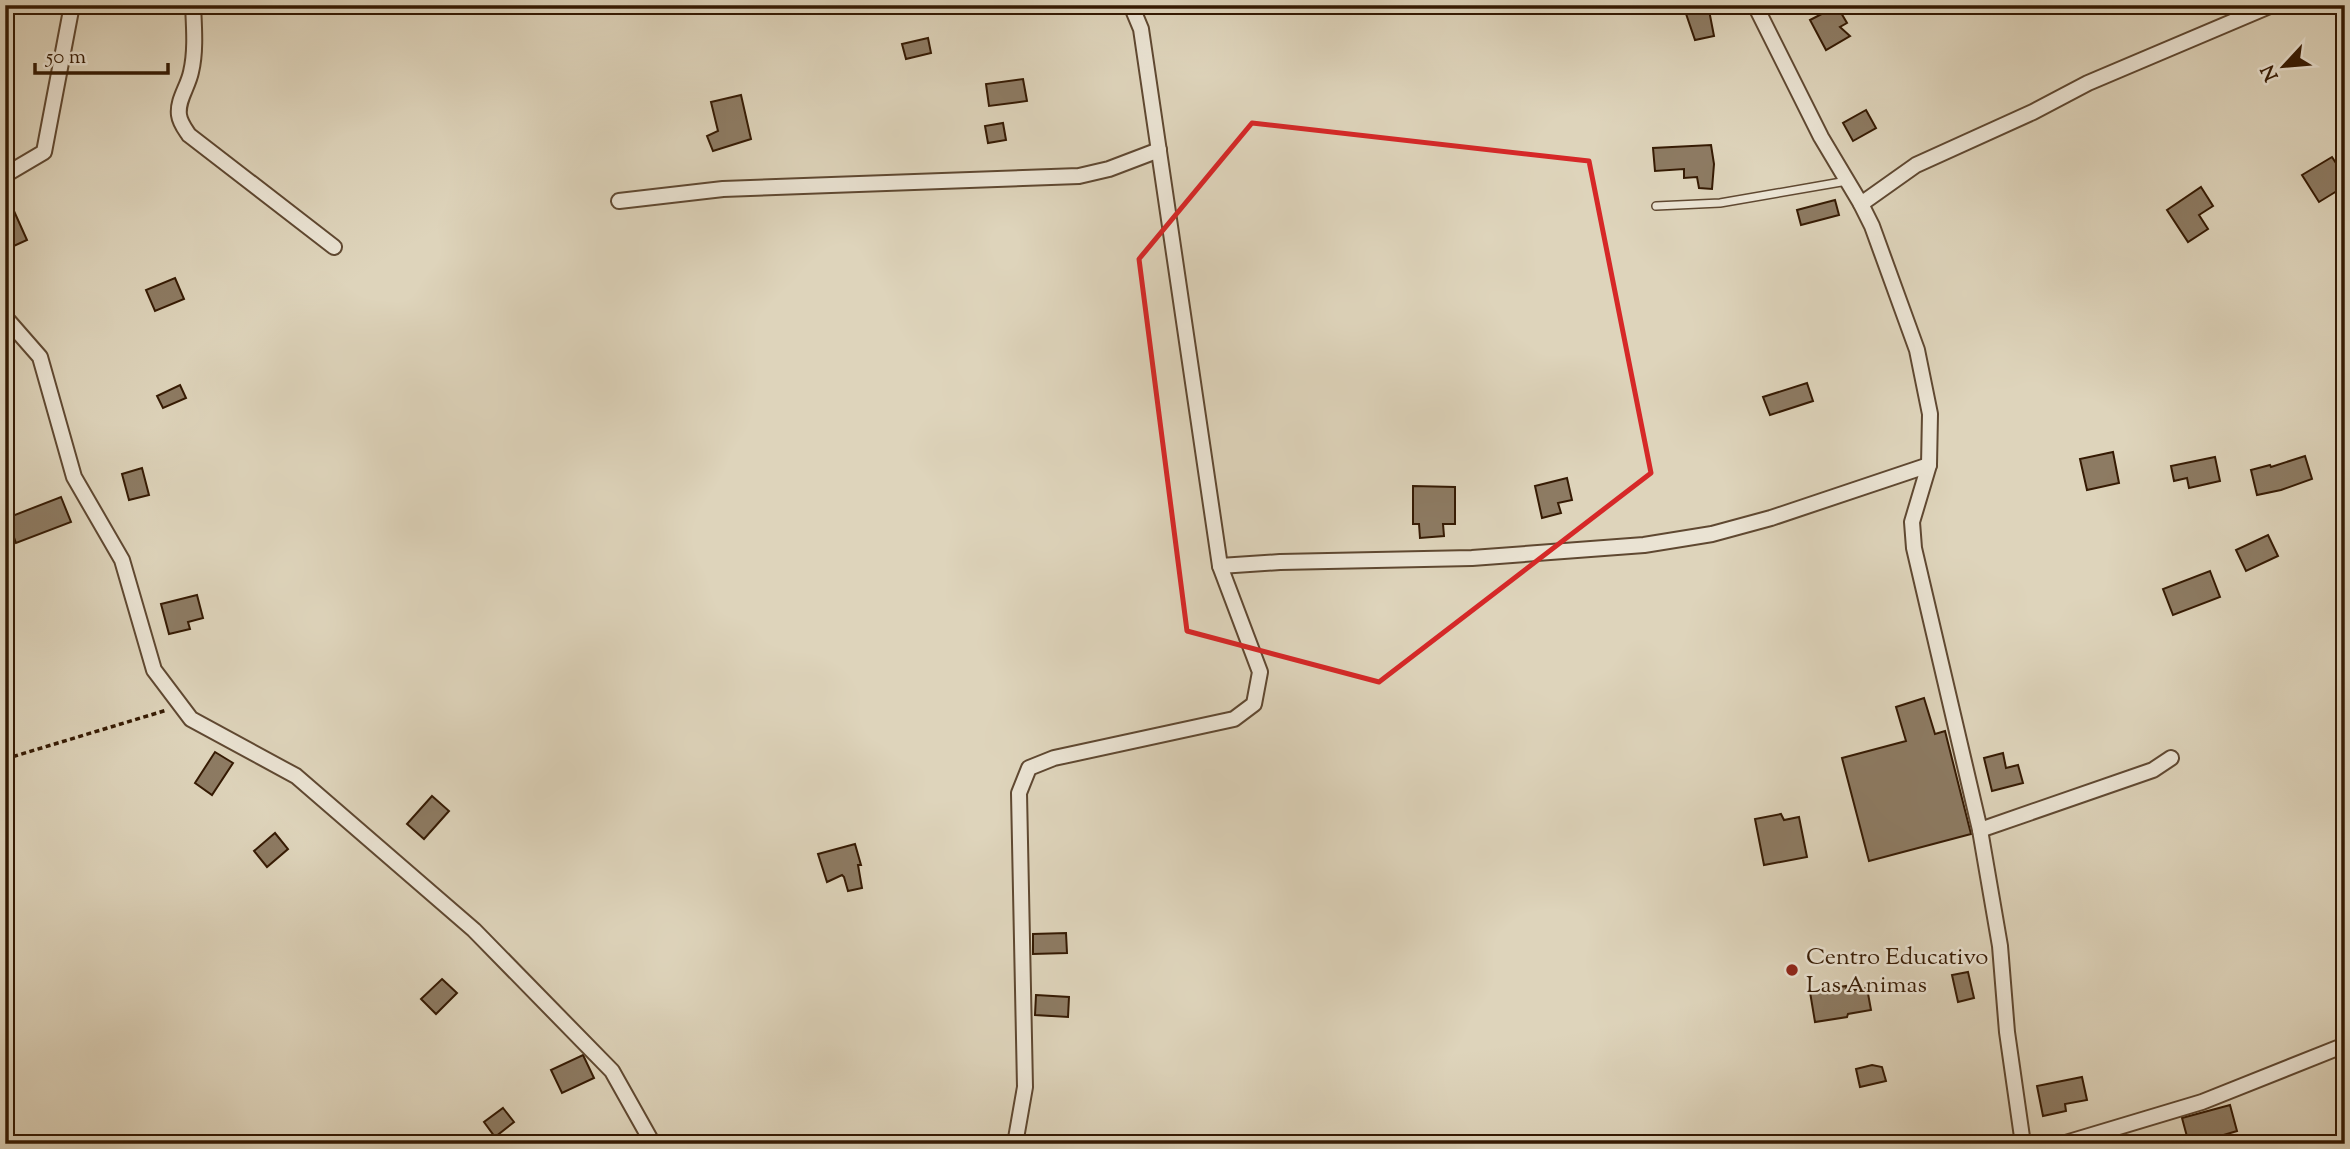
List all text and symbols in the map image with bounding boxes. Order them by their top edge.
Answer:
scale bar [35,32,168,76]
north arrow [2248,32,2318,102]
text: 50 m [45,43,86,73]
text: N [2256,60,2286,85]
place label: Centro Educativo Las Animas [1806,941,1988,1003]
marker: Centro Educativo Las Animas [1784,962,1800,978]

